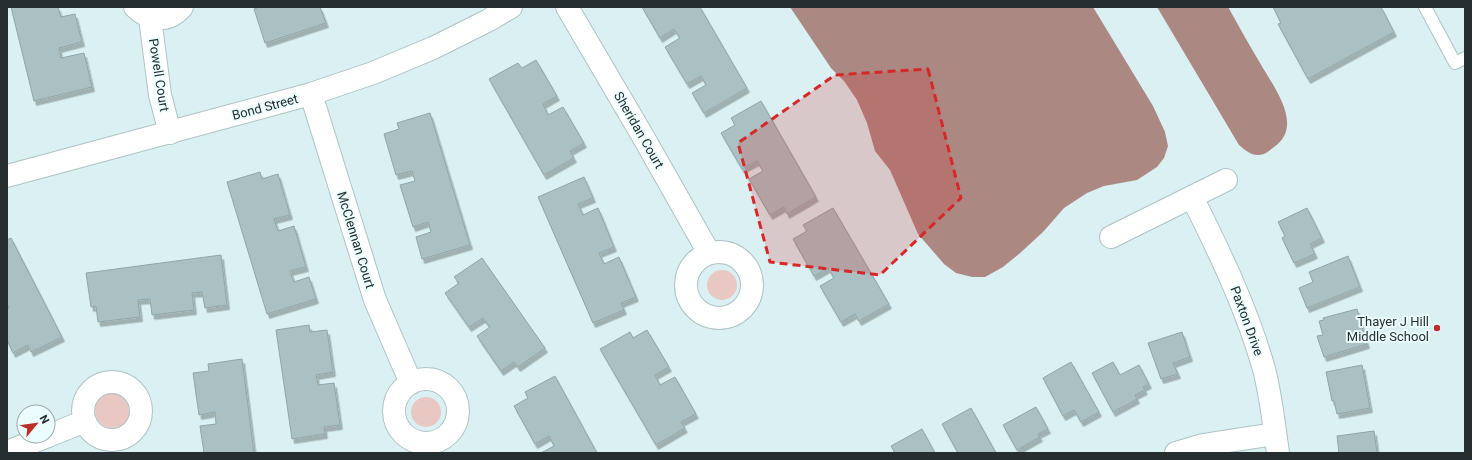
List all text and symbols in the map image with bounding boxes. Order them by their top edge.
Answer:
street label: Powell Court [146,37,172,113]
street label: Sheridan Court [611,89,667,171]
street label: Bond Street [230,91,300,123]
street label: McClennan Court [334,190,378,290]
street label: Paxton Drive [1228,284,1267,358]
place label: Thayer J Hill Middle School [1347,314,1429,344]
marker: Thayer J Hill Middle School [1432,323,1442,333]
north arrow [16,404,56,444]
text: N [37,413,52,426]

